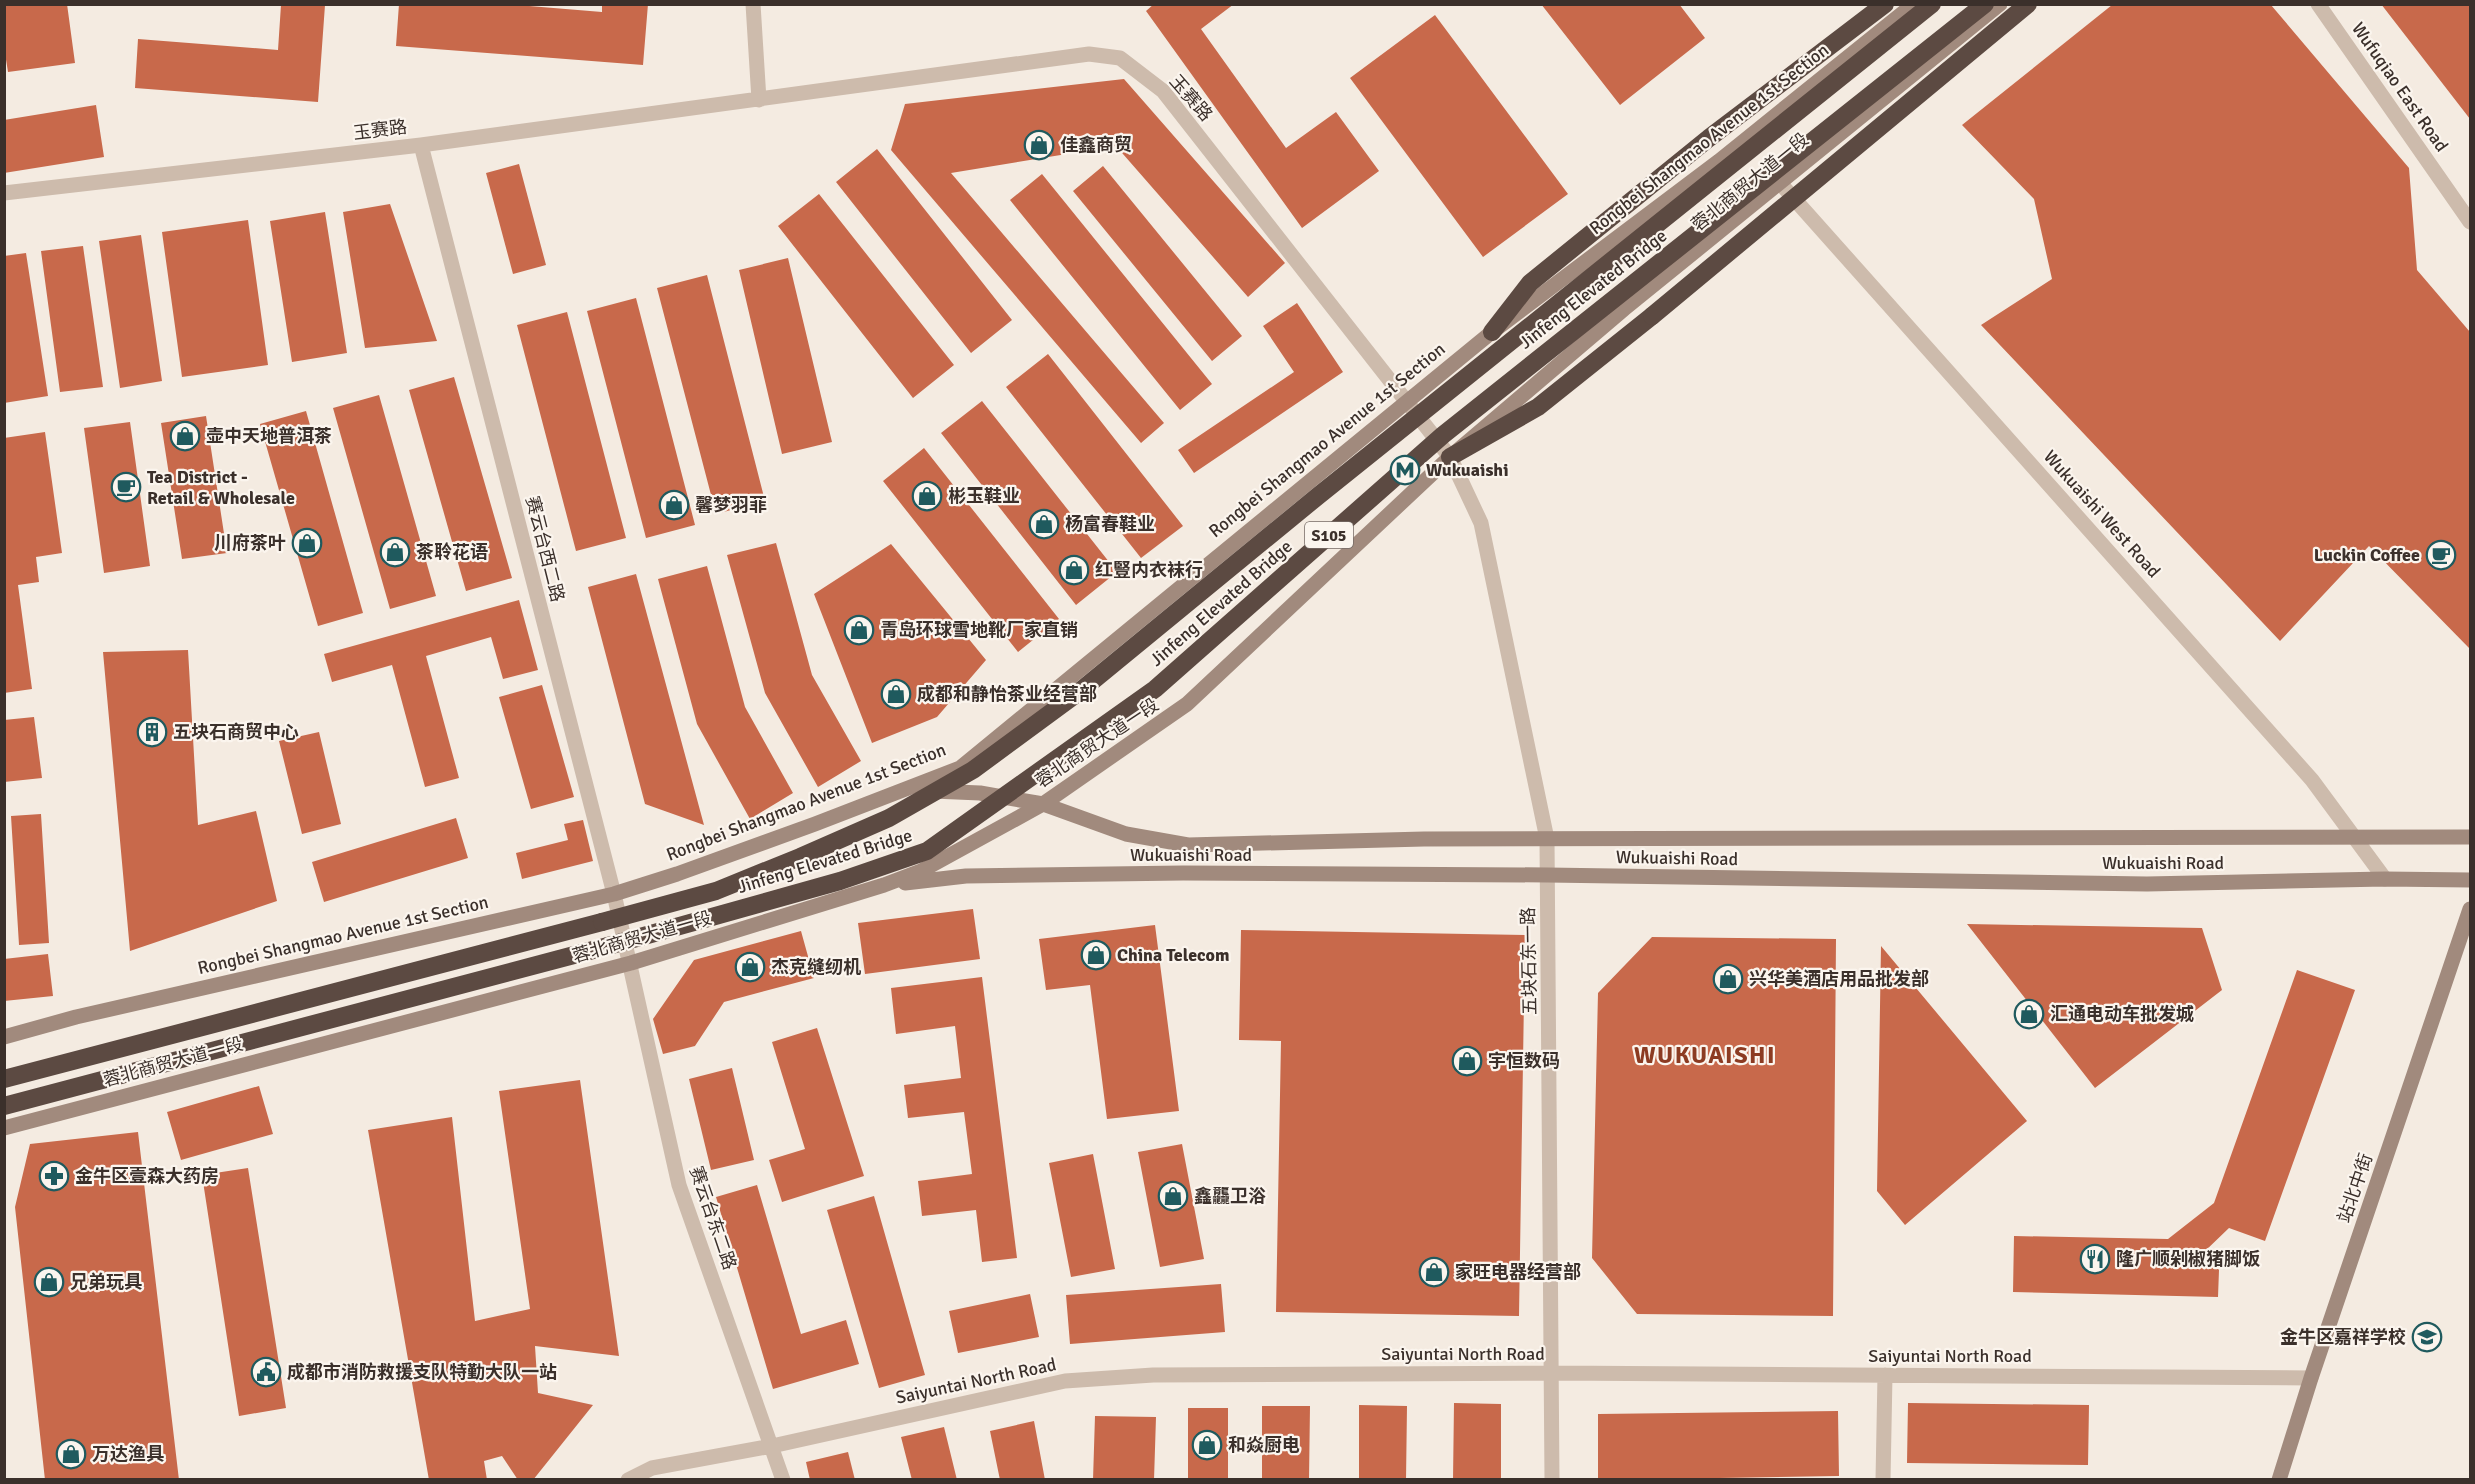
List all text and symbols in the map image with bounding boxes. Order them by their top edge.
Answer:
street label: Wufuqiao East Road [2347,18,2453,156]
street label: Rongbei Shangmao Avenue 1st Section [1585,39,1833,239]
street label: 玉赛路 [1165,70,1217,126]
street label: 玉赛路 [352,116,408,144]
street label: 蓉北商贸大道一段 [1687,128,1813,236]
shop icon: 佳鑫商贸 [1023,129,1055,161]
place label: 佳鑫商贸 [1060,134,1132,156]
street label: Jinfeng Elevated Bridge [1515,225,1671,353]
street label: Rongbei Shangmao Avenue 1st Section [1204,338,1450,542]
shop icon: 壶中天地普洱茶 [169,420,201,452]
place label: 壶中天地普洱茶 [206,425,332,447]
street label: Wukuaishi West Road [2039,446,2165,582]
metro station icon: Wukuaishi [1389,454,1421,486]
place label: Wukuaishi [1426,459,1509,481]
place label: Tea District - Retail & Wholesale [147,466,295,509]
cafe icon: Tea District - Retail & Wholesale [110,471,142,503]
shop icon: 彬玉鞋业 [911,480,943,512]
place label: 彬玉鞋业 [948,485,1020,507]
shop icon: 馨梦羽菲 [658,489,690,521]
street label: 赛云台西二路 [521,494,569,604]
place label: 馨梦羽菲 [695,494,767,516]
shop icon: 杨富春鞋业 [1028,508,1060,540]
place label: 杨富春鞋业 [1065,513,1155,535]
road number: S105 [1305,522,1353,548]
shop icon: 川府茶叶 [291,527,323,559]
place label: 川府茶叶 [214,532,286,554]
street label: Jinfeng Elevated Bridge [1145,535,1297,671]
shop icon: 茶聆花语 [379,536,411,568]
cafe icon: Luckin Coffee [2425,539,2457,571]
place label: 茶聆花语 [416,541,488,563]
place label: Luckin Coffee [2314,544,2420,566]
shop icon: 红豎内衣袜行 [1058,554,1090,586]
place label: 红豎内衣袜行 [1095,559,1203,581]
shop icon: 青岛环球雪地靴厂家直销 [843,614,875,646]
place label: 青岛环球雪地靴厂家直销 [880,619,1078,641]
shop icon: 成都和静怡茶业经营部 [880,678,912,710]
place label: 成都和静怡茶业经营部 [917,683,1097,705]
street label: 蓉北商贸大道一段 [1031,694,1163,792]
building icon: 五块石商贸中心 [136,716,168,748]
place label: 五块石商贸中心 [173,721,299,743]
street label: Rongbei Shangmao Avenue 1st Section [663,738,949,866]
street label: Jinfeng Elevated Bridge [735,824,915,898]
street label: Wukuaishi Road [1130,844,1252,866]
street label: Wukuaishi Road [1616,846,1738,870]
street label: Wukuaishi Road [2102,852,2224,874]
street label: Rongbei Shangmao Avenue 1st Section [195,891,491,979]
street label: 蓉北商贸大道一段 [570,907,714,967]
street label: 五块石东一路 [1517,907,1541,1015]
shop icon: China Telecom [1080,939,1112,971]
place label: China Telecom [1117,944,1229,966]
shop icon: 杰克缝纫机 [734,951,766,983]
place label: 杰克缝纫机 [771,956,861,978]
shop icon: 兴华美酒店用品批发部 [1712,963,1744,995]
place label: 兴华美酒店用品批发部 [1749,968,1929,990]
shop icon: 汇通电动车批发城 [2013,998,2045,1030]
place label: 汇通电动车批发城 [2050,1003,2194,1025]
street label: 蓉北商贸大道一段 [101,1033,245,1091]
district label: WUKUAISHI [1634,1040,1776,1070]
shop icon: 宇恒数码 [1451,1045,1483,1077]
place label: 宇恒数码 [1488,1050,1560,1072]
street label: 站北中街 [2333,1150,2377,1226]
pharmacy icon: 金牛区壹森大药房 [38,1160,70,1192]
street label: 赛云台东二路 [685,1163,741,1273]
place label: 金牛区壹森大药房 [75,1165,219,1187]
shop icon: 鑫龘卫浴 [1157,1180,1189,1212]
place label: 鑫龘卫浴 [1194,1185,1266,1207]
restaurant icon: 隆广顺剁椒猪脚饭 [2079,1243,2111,1275]
place label: 隆广顺剁椒猪脚饭 [2116,1248,2260,1270]
shop icon: 家旺电器经营部 [1418,1256,1450,1288]
place label: 家旺电器经营部 [1455,1261,1581,1283]
shop icon: 兄弟玩具 [33,1266,65,1298]
place label: 兄弟玩具 [70,1271,142,1293]
school or university icon: 金牛区嘉祥学校 [2411,1321,2443,1353]
place label: 金牛区嘉祥学校 [2280,1326,2406,1348]
street label: Saiyuntai North Road [1381,1343,1545,1365]
street label: Saiyuntai North Road [1868,1345,2032,1367]
street label: Saiyuntai North Road [894,1353,1058,1409]
public building icon: 成都市消防救援支队特勤大队一站 [250,1356,282,1388]
place label: 成都市消防救援支队特勤大队一站 [287,1361,557,1383]
shop icon: 和焱厨电 [1191,1429,1223,1461]
place label: 和焱厨电 [1228,1434,1300,1456]
shop icon: 万达渔具 [55,1438,87,1470]
place label: 万达渔具 [92,1443,164,1465]

